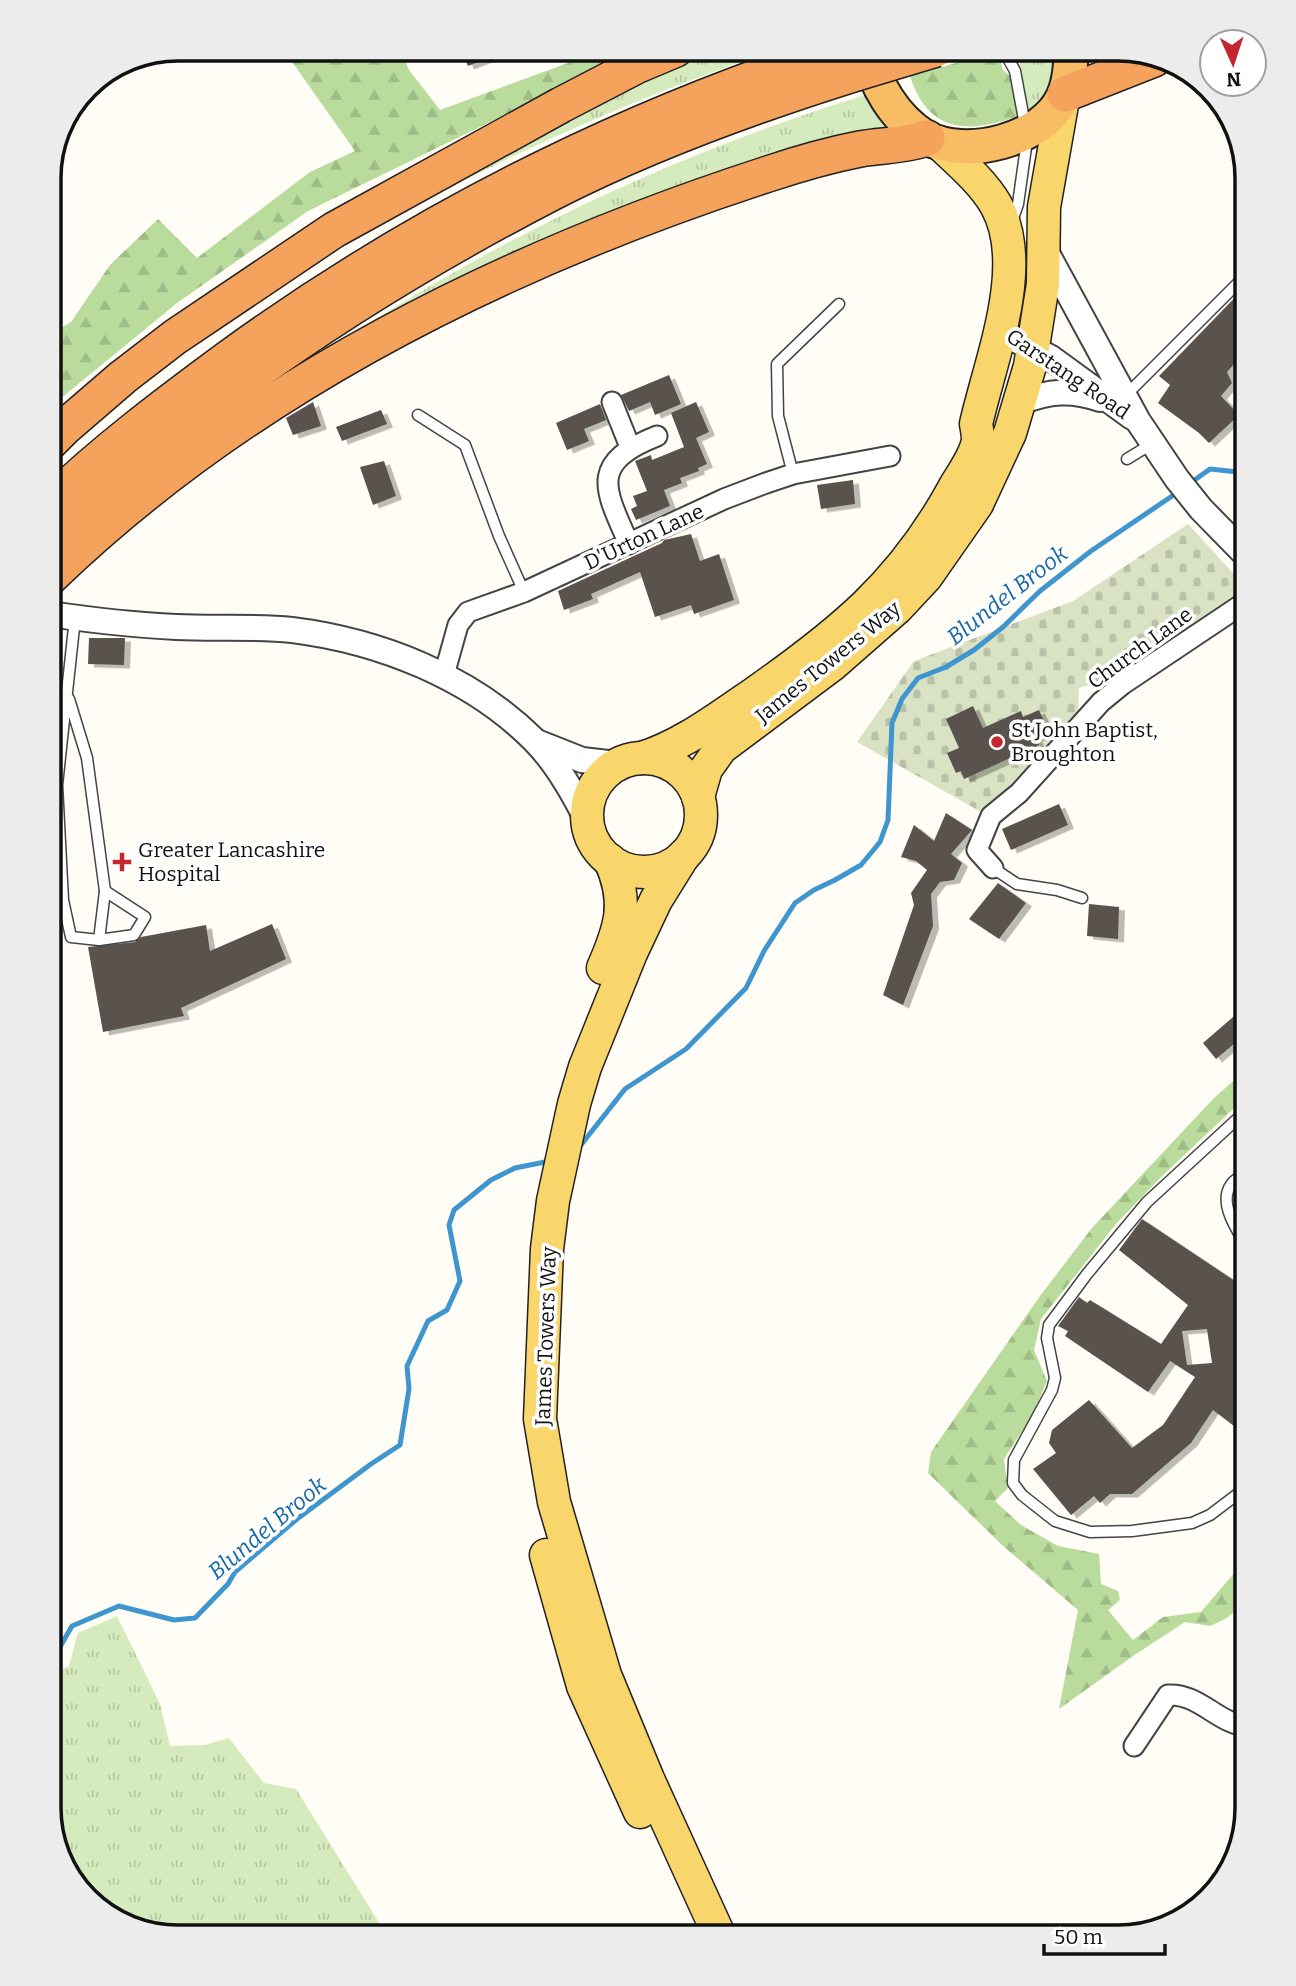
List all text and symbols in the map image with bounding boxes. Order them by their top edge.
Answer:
north arrow [1198,28,1268,98]
text: N [1226,68,1242,91]
street label: Garstang Road [1001,323,1135,425]
street label: D'Urton Lane [580,498,708,576]
water label: Blundel Brook [941,539,1073,651]
street label: James Towers Way [749,595,907,729]
street label: Church Lane [1083,601,1197,695]
place label: St John Baptist, Broughton [1011,717,1158,767]
marker: St John Baptist, Broughton [989,734,1005,750]
place label: Greater Lancashire Hospital [138,837,325,887]
marker: Greater Lancashire Hospital [112,852,132,872]
street label: James Towers Way [530,1245,562,1427]
water label: Blundel Brook [202,1470,332,1585]
scale bar [1044,1912,1165,1956]
text: 50 m [1054,1924,1103,1950]

